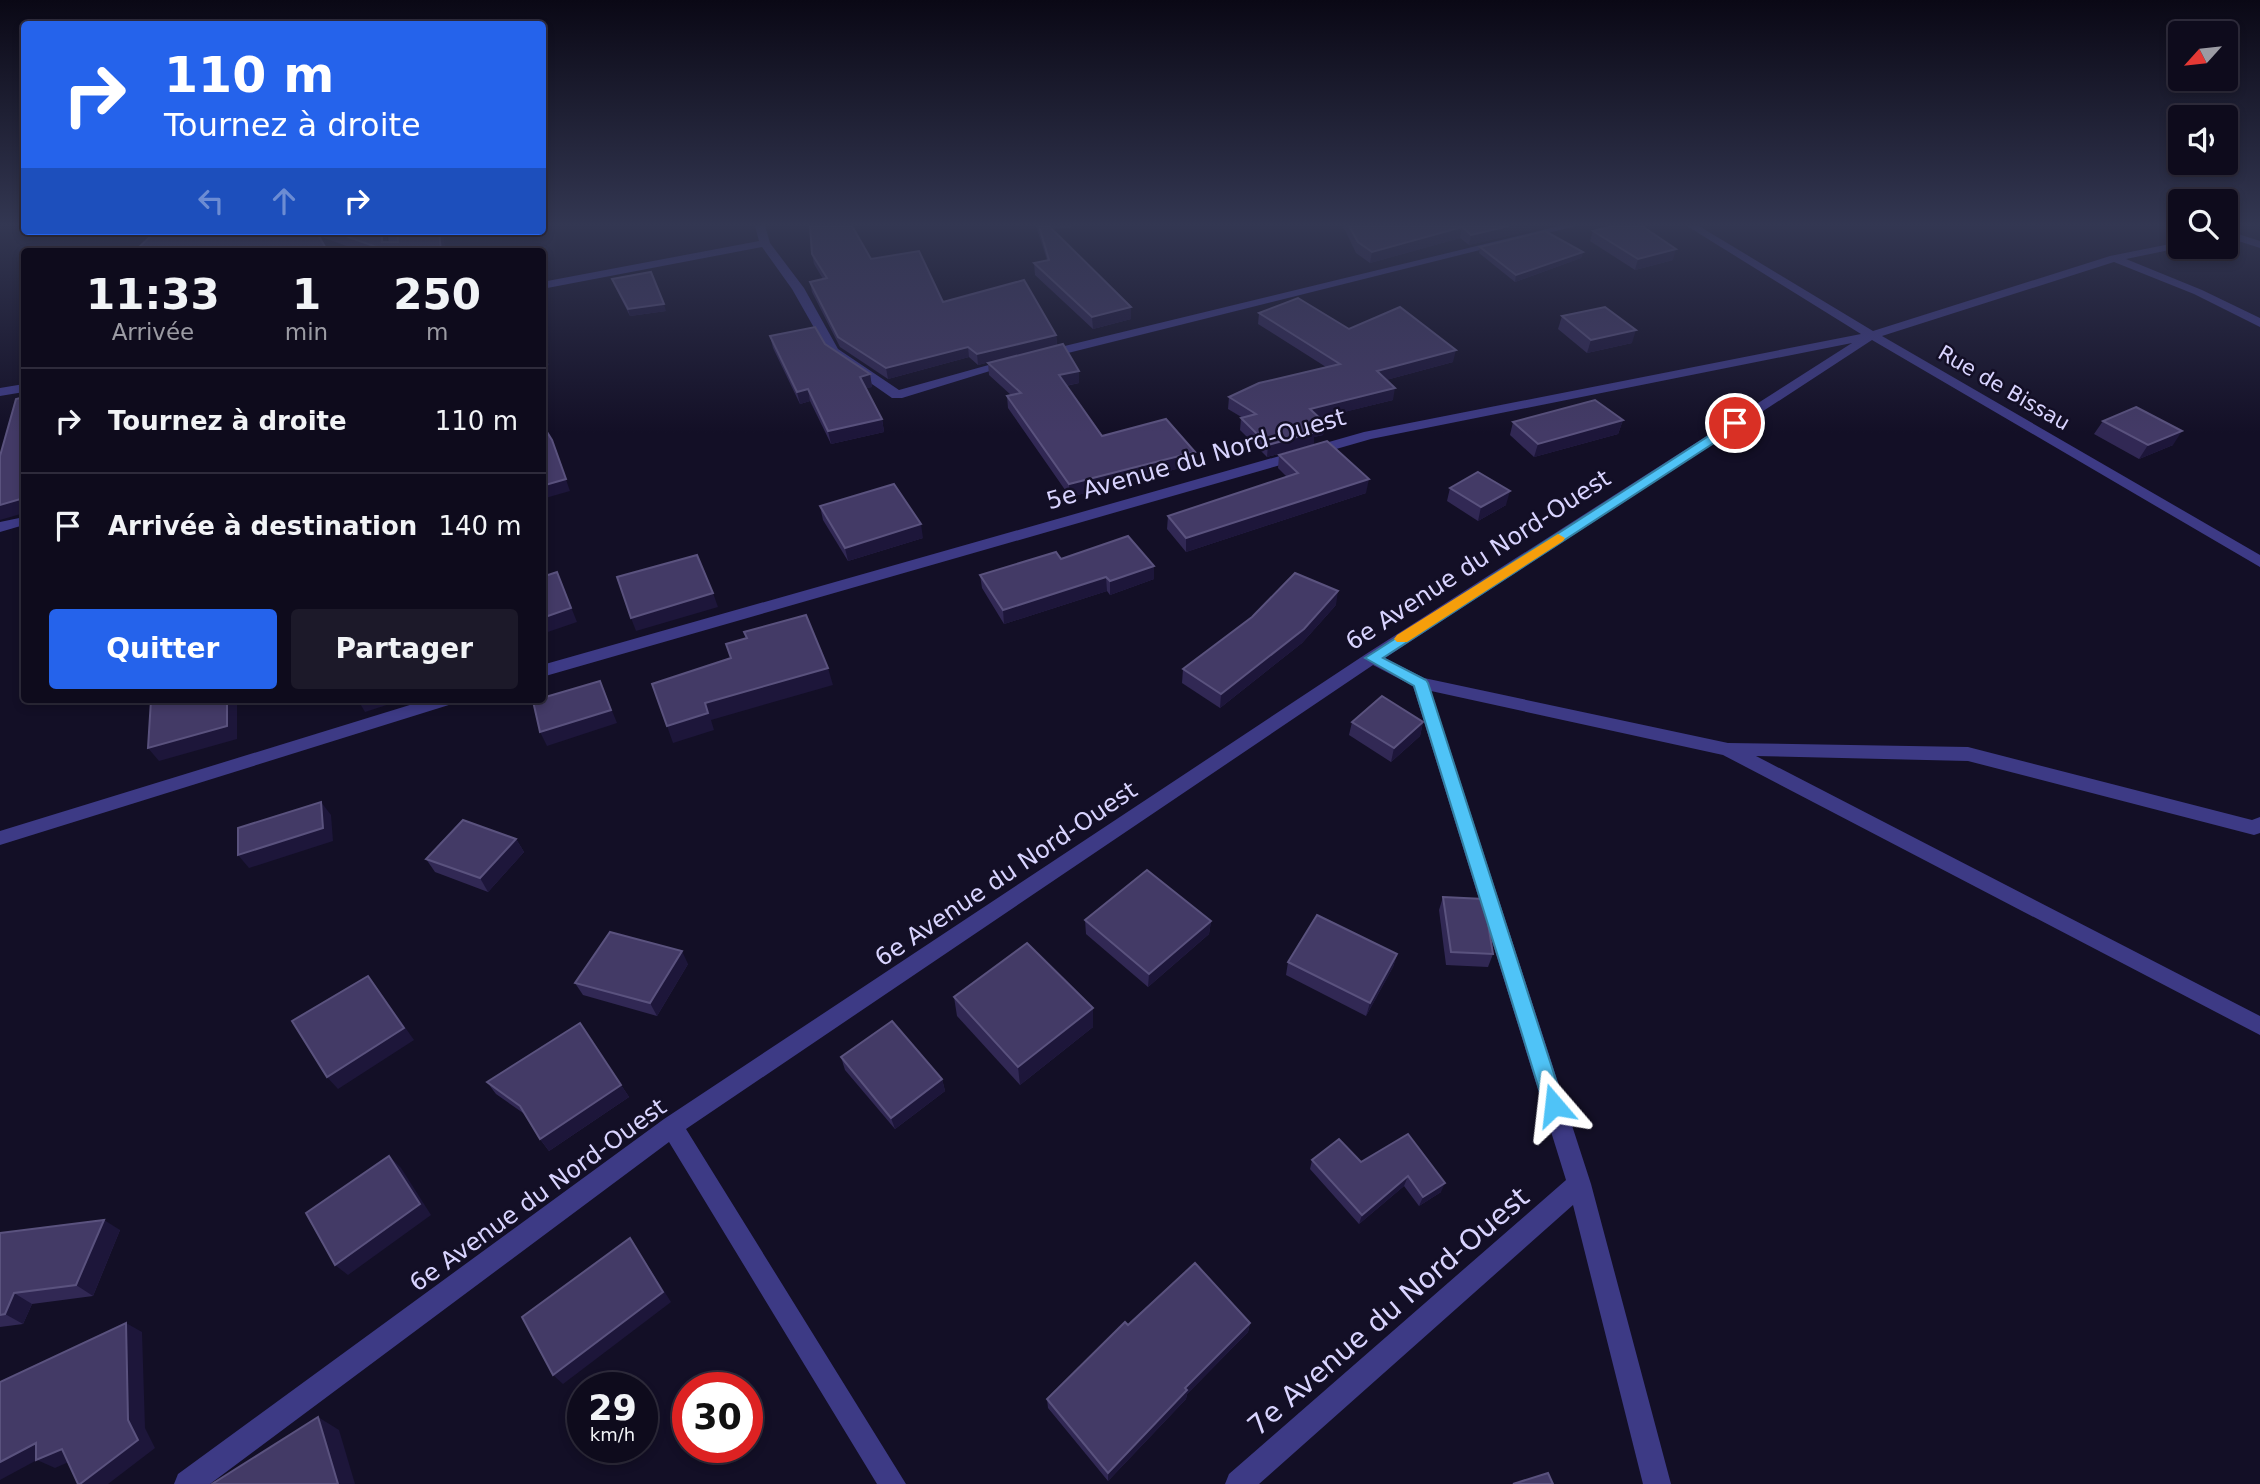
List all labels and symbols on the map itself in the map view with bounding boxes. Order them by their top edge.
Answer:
north arrow [2168,21,2238,91]
street label: Rue de Bissau [1934,341,2074,435]
pin [1705,393,1765,453]
street label: 5e Avenue du Nord-Ouest [1043,403,1349,515]
street label: 6e Avenue du Nord-Ouest [1340,464,1616,656]
street label: 6e Avenue du Nord-Ouest [870,776,1142,972]
position arrow [1517,1068,1591,1142]
street label: 6e Avenue du Nord-Ouest [404,1093,672,1297]
street label: 7e Avenue du Nord-Ouest [1241,1180,1536,1442]
speed limit sign: 30 [672,1372,763,1463]

